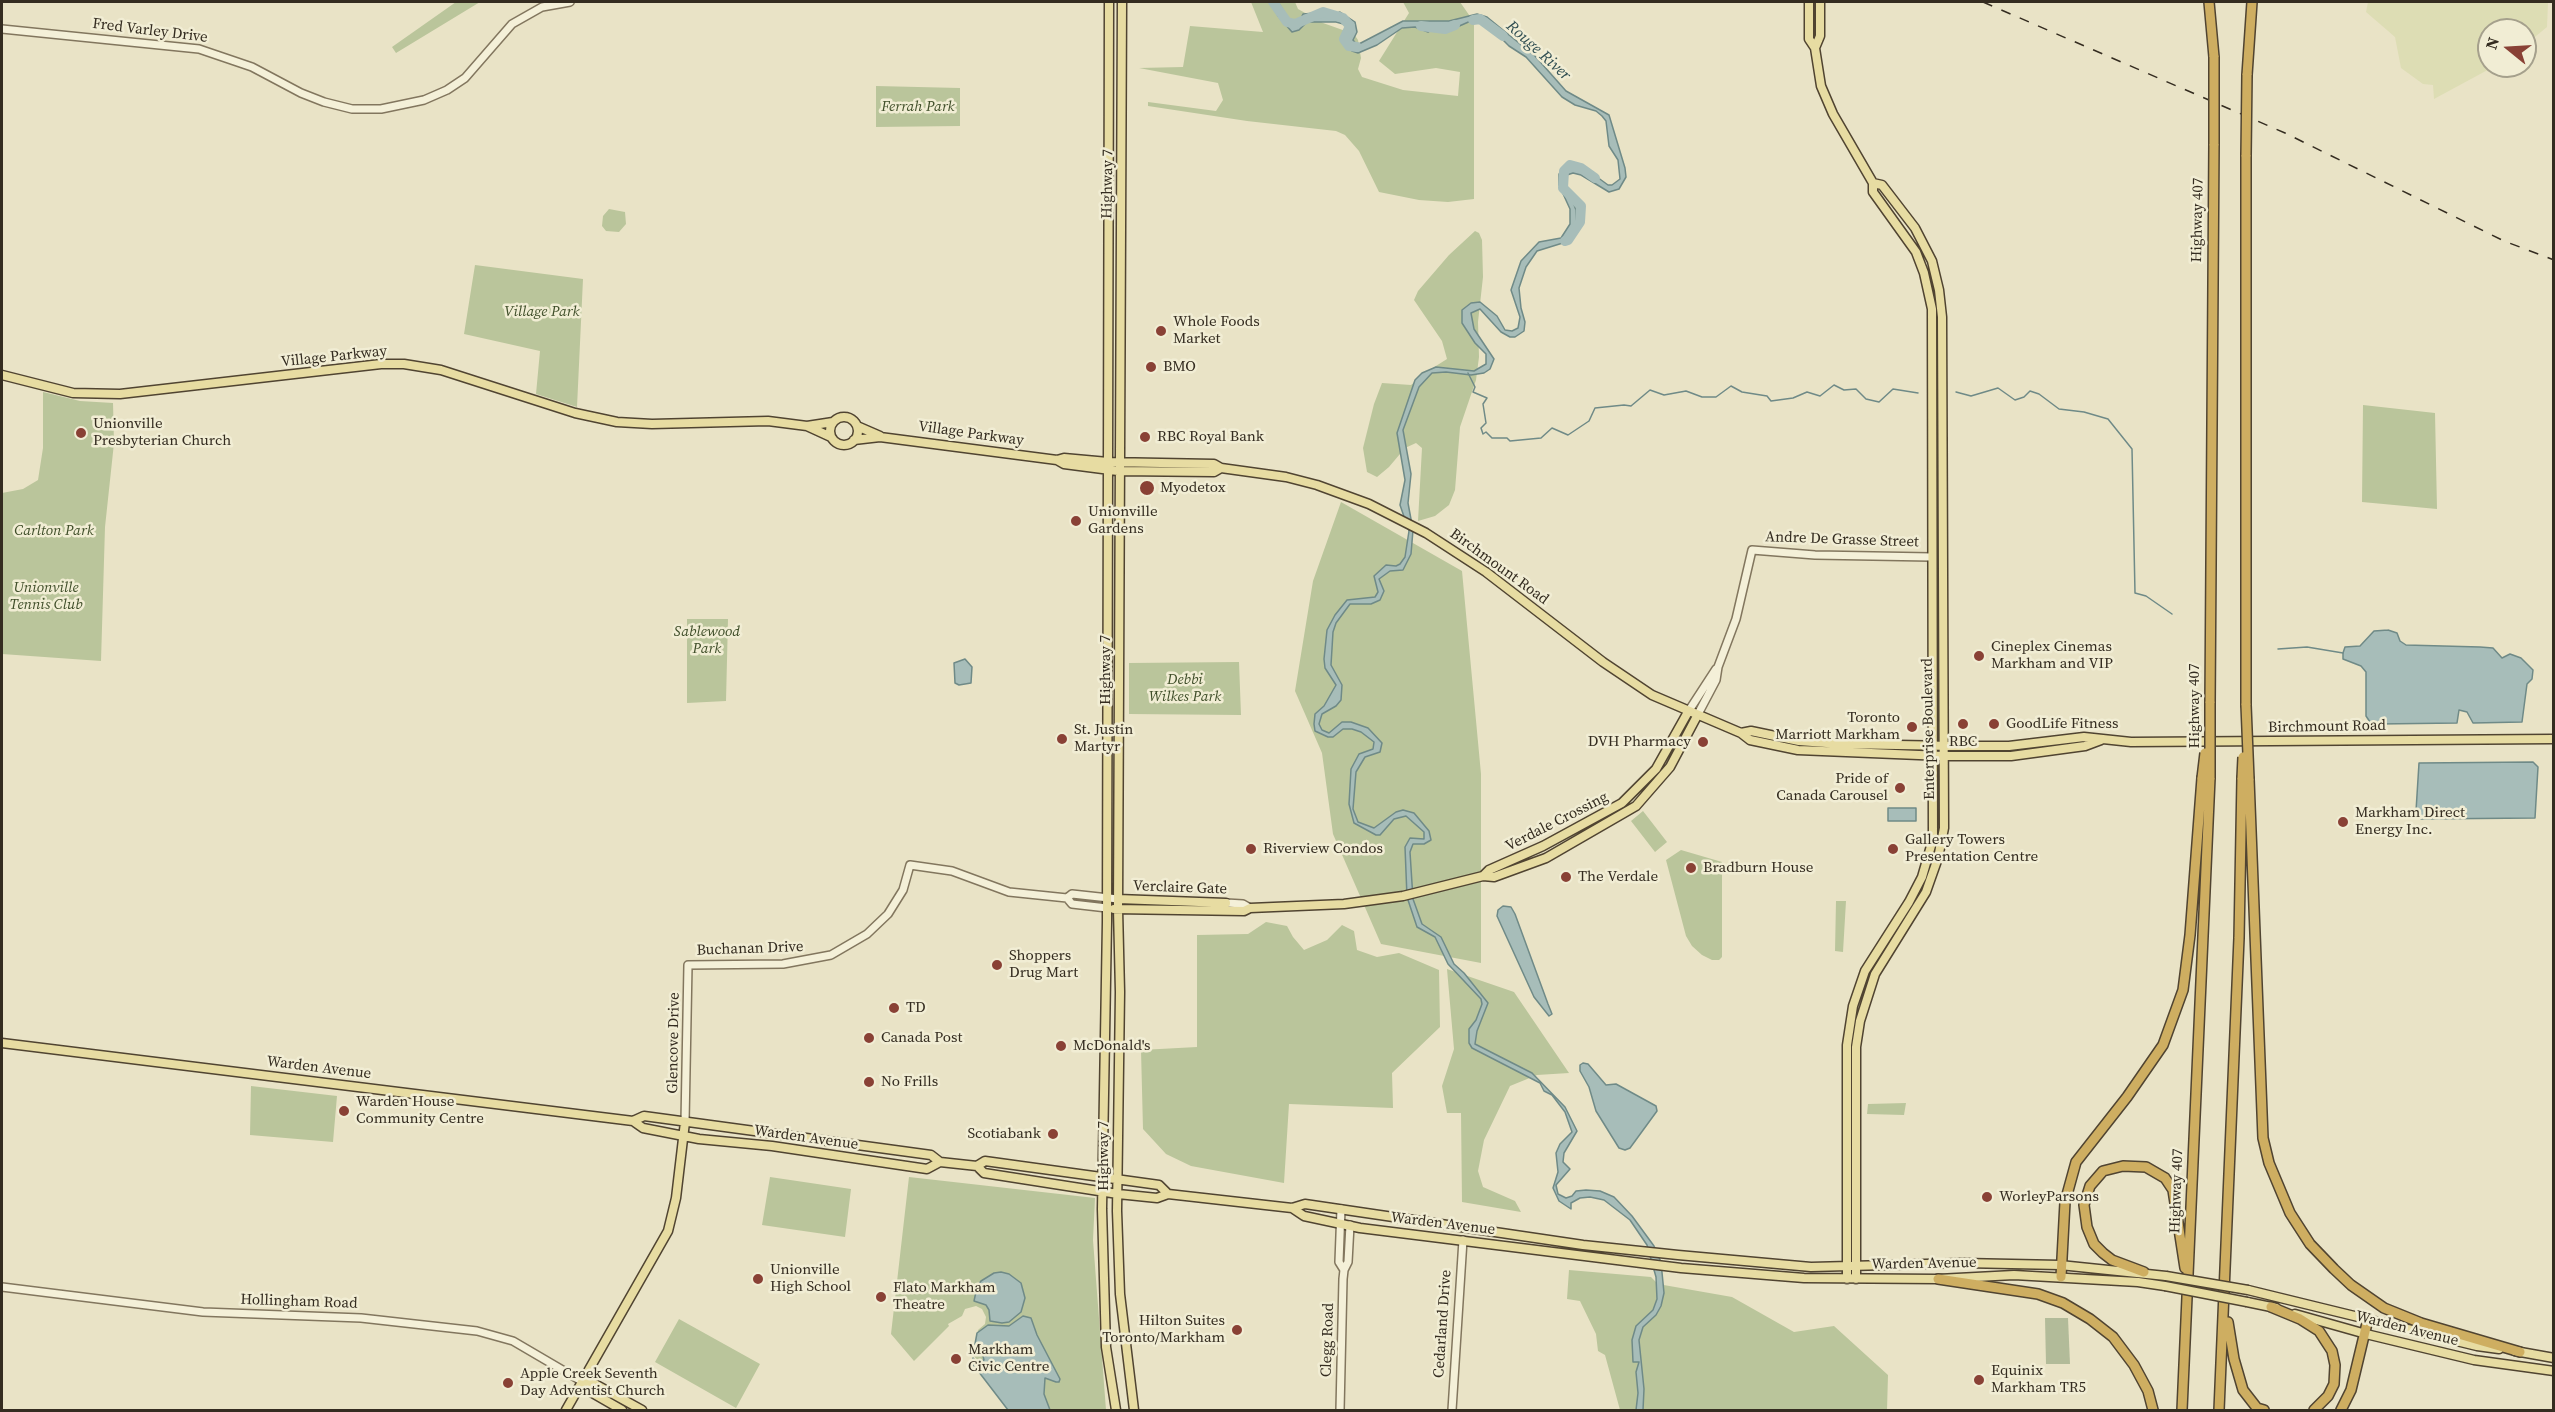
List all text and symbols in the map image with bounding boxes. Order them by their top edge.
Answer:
street label: Fred Varley Drive [91,15,209,47]
water label: Rouge River [1502,17,1574,85]
north arrow [2477,18,2537,78]
text: N [2480,34,2504,52]
park label: Ferrah Park [881,98,955,116]
street label: Highway 7 [1098,149,1118,219]
street label: Highway 407 [2188,177,2208,263]
park label: Village Park [504,303,580,321]
place label: Whole Foods Market [1173,313,1260,348]
marker: Whole Foods Market [1154,324,1168,338]
street label: Village Parkway [280,342,388,372]
place label: BMO [1163,358,1196,376]
marker: BMO [1144,360,1158,374]
place label: Unionville Presbyterian Church [93,415,231,450]
street label: Village Parkway [917,418,1025,450]
marker: Unionville Presbyterian Church [74,426,88,440]
place label: RBC Royal Bank [1157,428,1264,446]
marker: RBC Royal Bank [1138,430,1152,444]
marker: Myodetox [1138,479,1156,497]
place label: Myodetox [1160,479,1226,497]
place label: Unionville Gardens [1088,503,1158,538]
marker: Unionville Gardens [1069,514,1083,528]
park label: Carlton Park [14,522,94,540]
street label: Birchmount Road [1446,525,1552,609]
street label: Andre De Grasse Street [1765,528,1919,552]
park label: Unionville Tennis Club [9,579,83,614]
park label: Sablewood Park [674,623,740,658]
street label: Highway 7 [1097,635,1115,705]
place label: Cineplex Cinemas Markham and VIP [1991,638,2113,673]
marker: Cineplex Cinemas Markham and VIP [1972,649,1986,663]
street label: Enterprise Boulevard [1919,658,1939,800]
street label: Highway 407 [2186,664,2204,748]
park label: Debbi Wilkes Park [1149,671,1221,706]
place label: Toronto Marriott Markham [1775,709,1900,744]
place label: GoodLife Fitness [2006,715,2118,733]
marker: RBC [1956,717,1970,731]
marker: GoodLife Fitness [1987,717,2001,731]
street label: Birchmount Road [2268,717,2386,737]
marker: Toronto Marriott Markham [1905,720,1919,734]
place label: St. Justin Martyr [1074,721,1133,756]
marker: St. Justin Martyr [1055,732,1069,746]
place label: DVH Pharmacy [1588,733,1691,751]
place label: RBC [1949,733,1977,751]
marker: DVH Pharmacy [1696,735,1710,749]
place label: Pride of Canada Carousel [1776,770,1888,805]
marker: Pride of Canada Carousel [1893,781,1907,795]
street label: Verdale Crossing [1503,788,1611,856]
place label: Markham Direct Energy Inc. [2355,804,2465,839]
marker: Markham Direct Energy Inc. [2336,815,2350,829]
place label: Gallery Towers Presentation Centre [1905,831,2038,866]
place label: Riverview Condos [1263,840,1383,858]
marker: Riverview Condos [1244,842,1258,856]
marker: Gallery Towers Presentation Centre [1886,842,1900,856]
place label: Bradburn House [1703,859,1813,877]
marker: Bradburn House [1684,861,1698,875]
place label: The Verdale [1578,868,1658,886]
marker: The Verdale [1559,870,1573,884]
street label: Verclaire Gate [1133,877,1227,899]
street label: Buchanan Drive [696,938,804,960]
place label: Shoppers Drug Mart [1009,947,1078,982]
marker: Shoppers Drug Mart [990,958,1004,972]
street label: Glencove Drive [664,992,684,1094]
place label: TD [906,999,926,1017]
marker: TD [887,1001,901,1015]
place label: Canada Post [881,1029,962,1047]
marker: Canada Post [862,1031,876,1045]
place label: McDonald's [1073,1037,1150,1055]
marker: McDonald's [1054,1039,1068,1053]
street label: Warden Avenue [266,1053,372,1083]
place label: No Frills [881,1073,938,1091]
marker: No Frills [862,1075,876,1089]
place label: Warden House Community Centre [356,1093,484,1128]
marker: Warden House Community Centre [337,1104,351,1118]
street label: Highway 7 [1095,1121,1113,1191]
street label: Warden Avenue [753,1122,859,1154]
place label: Scotiabank [967,1125,1041,1143]
marker: Scotiabank [1046,1127,1060,1141]
street label: Highway 407 [2167,1148,2187,1234]
place label: WorleyParsons [1999,1188,2099,1206]
marker: WorleyParsons [1980,1190,1994,1204]
street label: Warden Avenue [1390,1209,1496,1239]
street label: Warden Avenue [1871,1254,1977,1274]
place label: Unionville High School [770,1261,851,1296]
street label: Cedarland Drive [1430,1269,1456,1379]
marker: Unionville High School [751,1272,765,1286]
place label: Flato Markham Theatre [893,1279,996,1314]
marker: Flato Markham Theatre [874,1290,888,1304]
street label: Hollingham Road [240,1291,358,1313]
street label: Clegg Road [1318,1302,1338,1378]
street label: Warden Avenue [2354,1308,2460,1350]
place label: Hilton Suites Toronto/Markham [1102,1312,1225,1347]
marker: Hilton Suites Toronto/Markham [1230,1323,1244,1337]
place label: Markham Civic Centre [968,1341,1049,1376]
marker: Markham Civic Centre [949,1352,963,1366]
place label: Equinix Markham TR5 [1991,1362,2086,1397]
place label: Apple Creek Seventh Day Adventist Church [520,1365,665,1400]
marker: Equinix Markham TR5 [1972,1373,1986,1387]
marker: Apple Creek Seventh Day Adventist Church [501,1376,515,1390]

